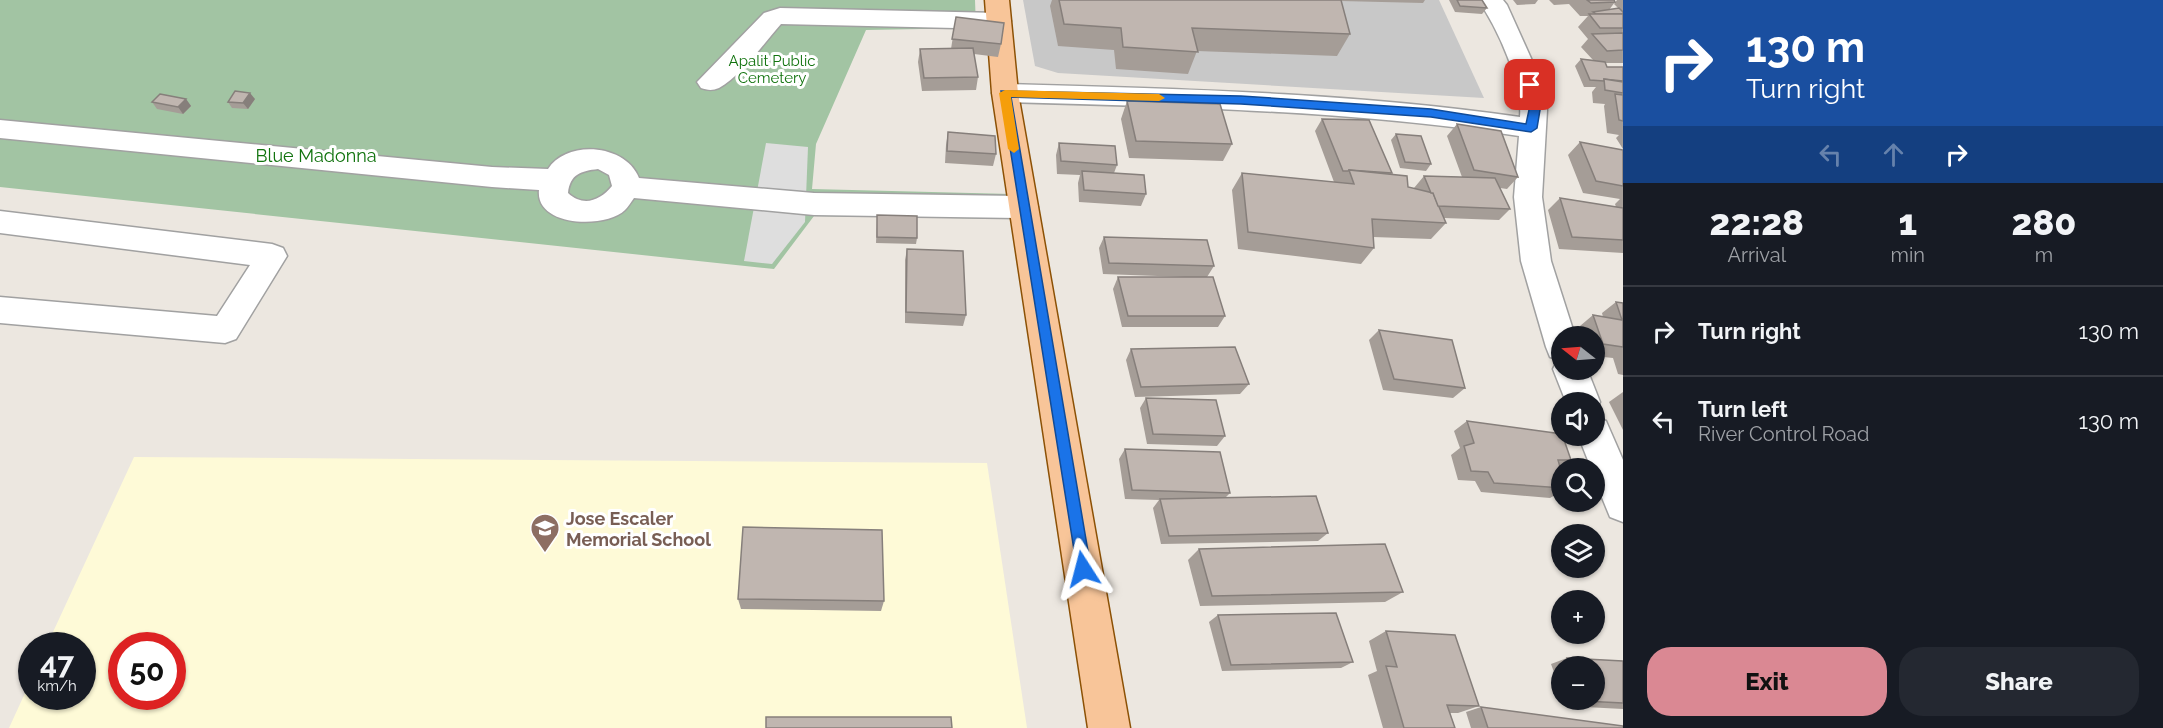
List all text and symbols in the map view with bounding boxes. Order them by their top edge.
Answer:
text: 130 m [1746,23,1865,72]
icon: right [1647,24,1725,102]
park label: Apalit Public Cemetery [729,52,815,87]
pin [1504,59,1555,110]
icon: arrive [1513,68,1546,101]
text: Turn right [1746,73,1865,104]
icon: left [1814,138,1847,171]
icon: ahead [1877,138,1910,171]
icon: right [1940,138,1973,171]
park label: Blue Madonna [256,145,376,166]
text: 22:28 [1710,201,1804,243]
text: 1 [1898,201,1917,243]
text: 280 [2012,201,2076,243]
text: Arrival [1727,243,1786,267]
text: min [1891,243,1925,267]
text: m [2035,243,2053,267]
icon: right [1647,315,1680,348]
text: Turn right [1698,318,1801,344]
text: 130 m [2079,318,2139,344]
north arrow [1551,326,1605,380]
map controls [1551,326,1605,710]
button: sound [1551,392,1605,446]
text: Turn left [1698,396,1788,422]
icon: left [1647,405,1680,438]
text: 130 m [2079,408,2139,434]
text: River Control Road [1698,422,1869,446]
button: search [1551,458,1605,512]
place label: Jose Escaler Memorial School [566,508,711,550]
school or university icon: Jose Escaler Memorial School [529,512,561,554]
button: layers [1551,524,1605,578]
position arrow [1051,537,1115,601]
button: + [1551,590,1605,644]
speed limit sign: 50 [108,632,186,710]
text: 47 [40,646,74,681]
button: Exit [1647,647,1887,716]
button: Share [1899,647,2139,716]
button: − [1551,656,1605,710]
text: km/h [37,677,77,695]

